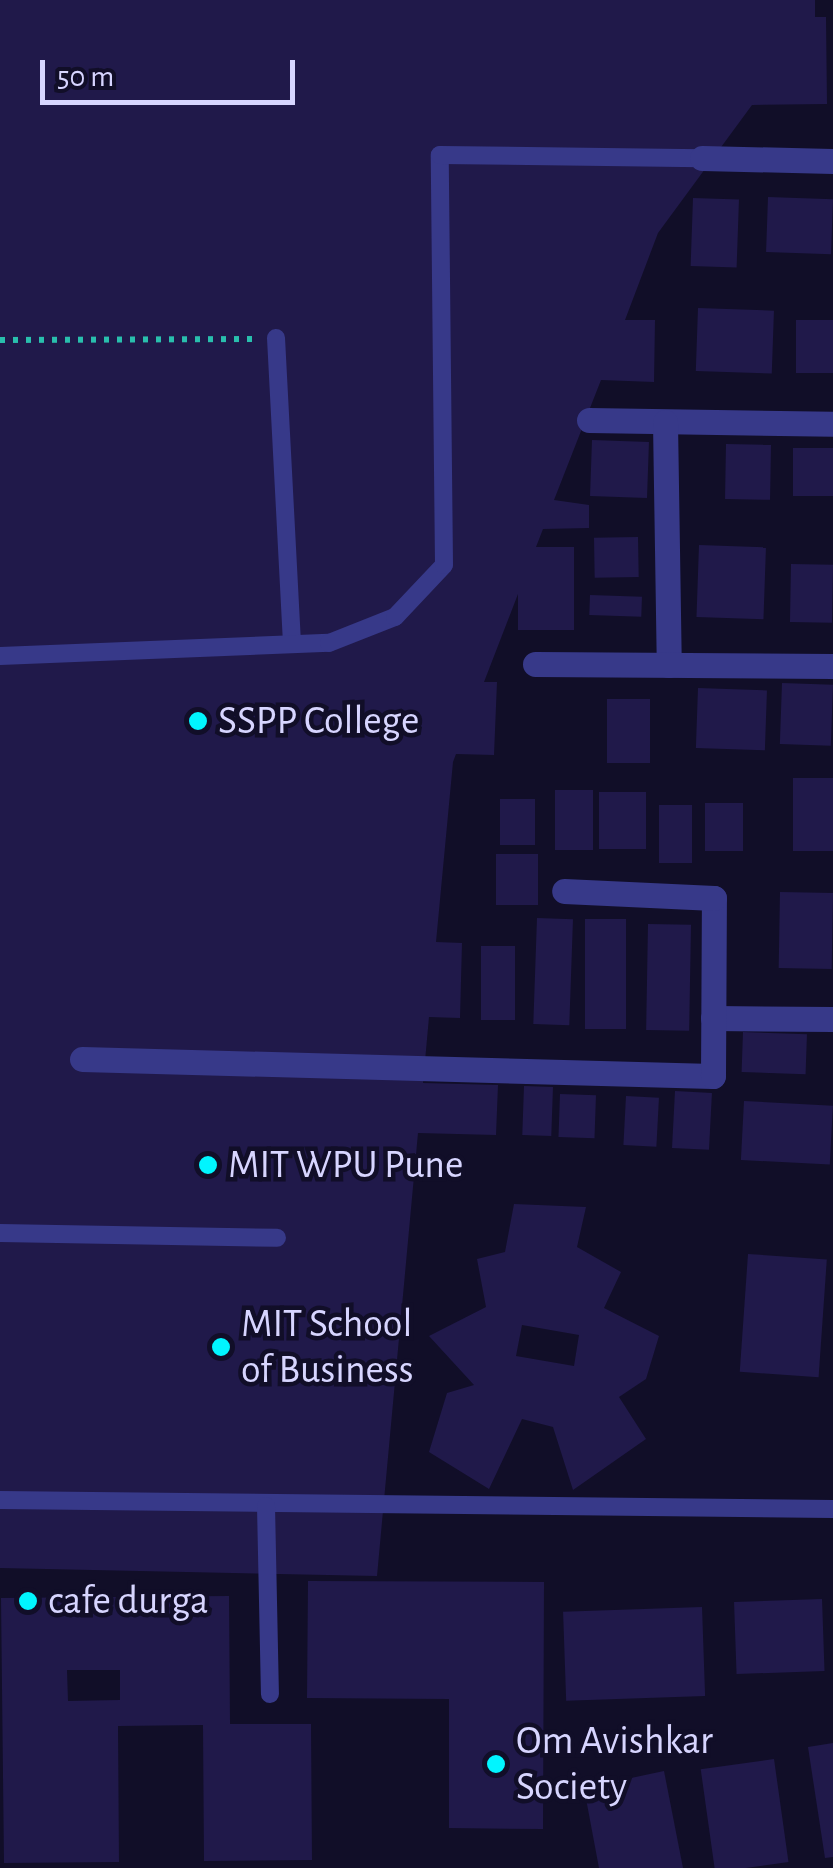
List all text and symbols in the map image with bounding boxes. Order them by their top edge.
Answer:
scale bar [45,40,300,102]
text: 50 m [57,62,114,92]
place label: SSPP College [218,697,419,745]
marker: SSPP College [187,710,209,732]
place label: MIT WPU Pune [228,1141,463,1189]
marker: MIT WPU Pune [197,1154,219,1176]
place label: MIT School of Business [241,1300,414,1394]
marker: MIT School of Business [210,1336,232,1358]
place label: cafe durga [48,1577,209,1625]
marker: cafe durga [17,1590,39,1612]
place label: Om Avishkar Society [516,1717,713,1811]
marker: Om Avishkar Society [485,1753,507,1775]

